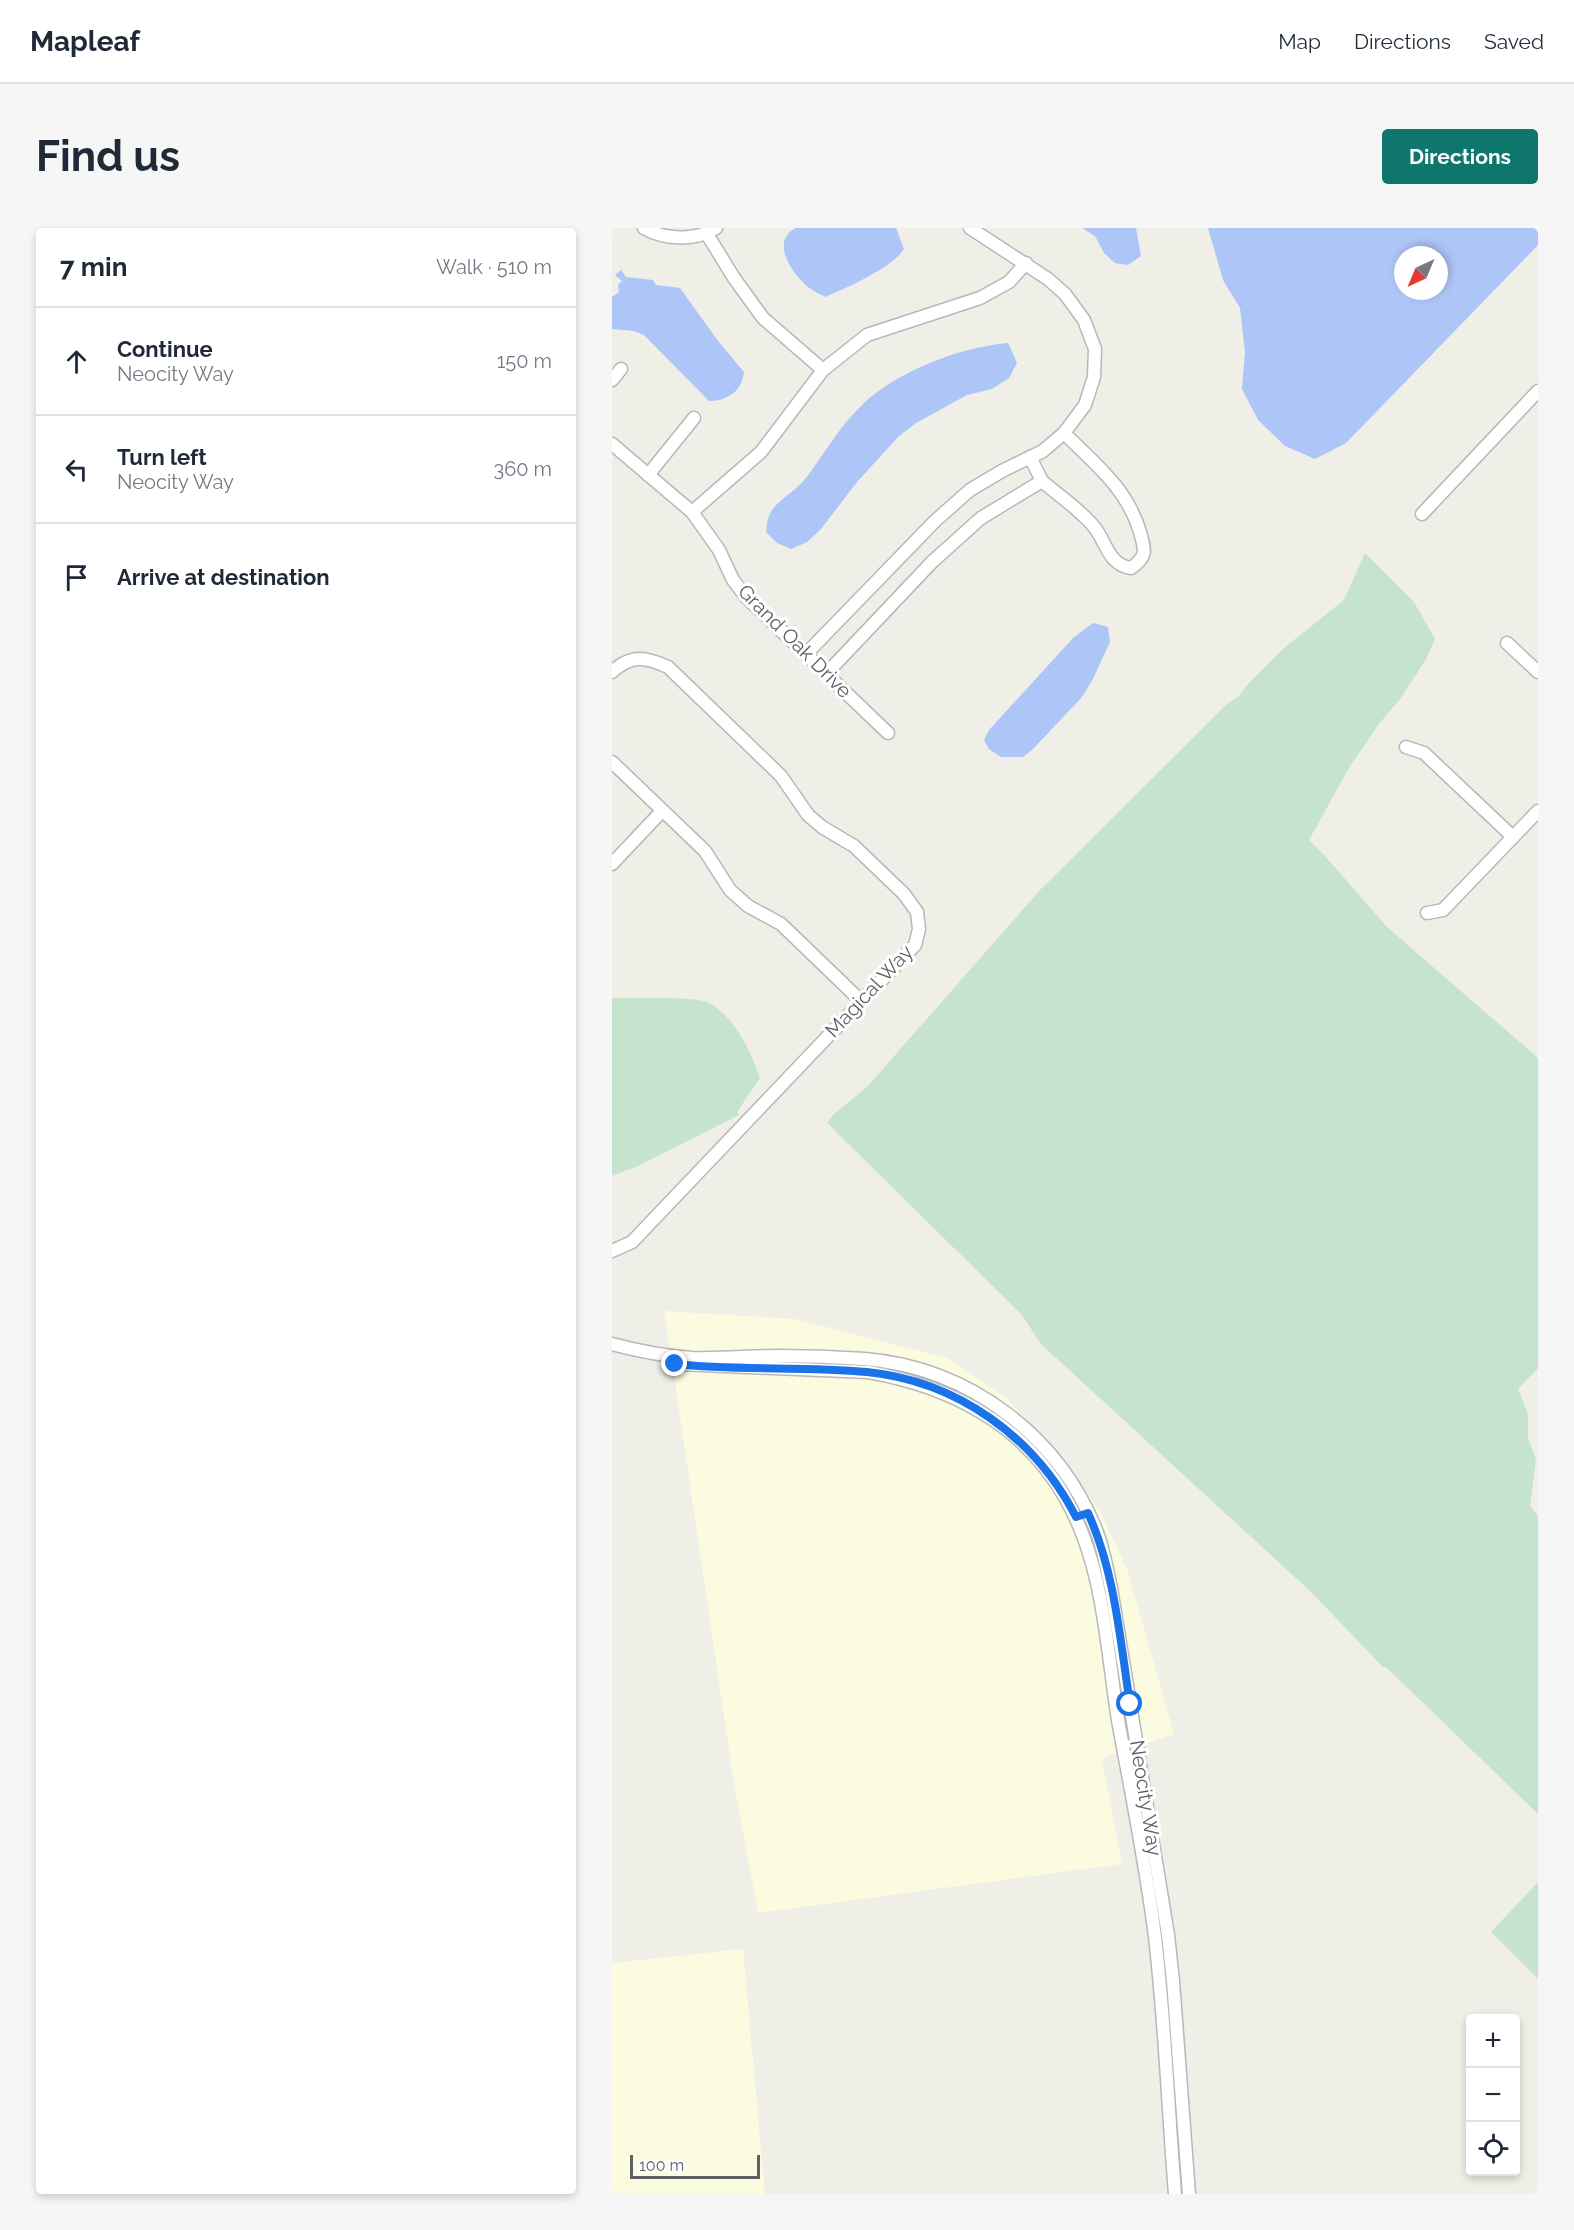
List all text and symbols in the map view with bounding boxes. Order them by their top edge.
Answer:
text: Mapleaf [30,25,140,58]
text: Map [1278,29,1321,54]
text: Directions [1354,29,1451,54]
text: Saved [1484,29,1544,54]
button: Directions [1382,129,1538,184]
text: Find us [36,132,180,181]
north arrow [1394,246,1448,300]
text: 7 min [60,252,127,282]
text: Walk · 510 m [436,255,552,279]
text: Continue [117,336,213,362]
icon: ahead [60,345,93,378]
text: 150 m [497,349,552,373]
text: Neocity Way [117,362,234,386]
text: Turn left [117,444,207,470]
icon: left [60,453,93,486]
text: 360 m [494,457,552,481]
text: Neocity Way [117,470,234,494]
icon: arrive [60,561,93,594]
text: Arrive at destination [117,564,330,590]
street label: Grand Oak Drive [733,579,857,703]
street label: Magical Way [820,940,918,1042]
route end [661,1350,687,1376]
route start [1116,1690,1142,1716]
street label: Neocity Way [1125,1738,1167,1858]
map controls [1466,2014,1520,2176]
button: + [1466,2014,1520,2068]
button: − [1466,2068,1520,2122]
button: locate [1466,2122,1520,2176]
scale bar [630,2152,760,2180]
text: 100 m [639,2156,684,2175]

